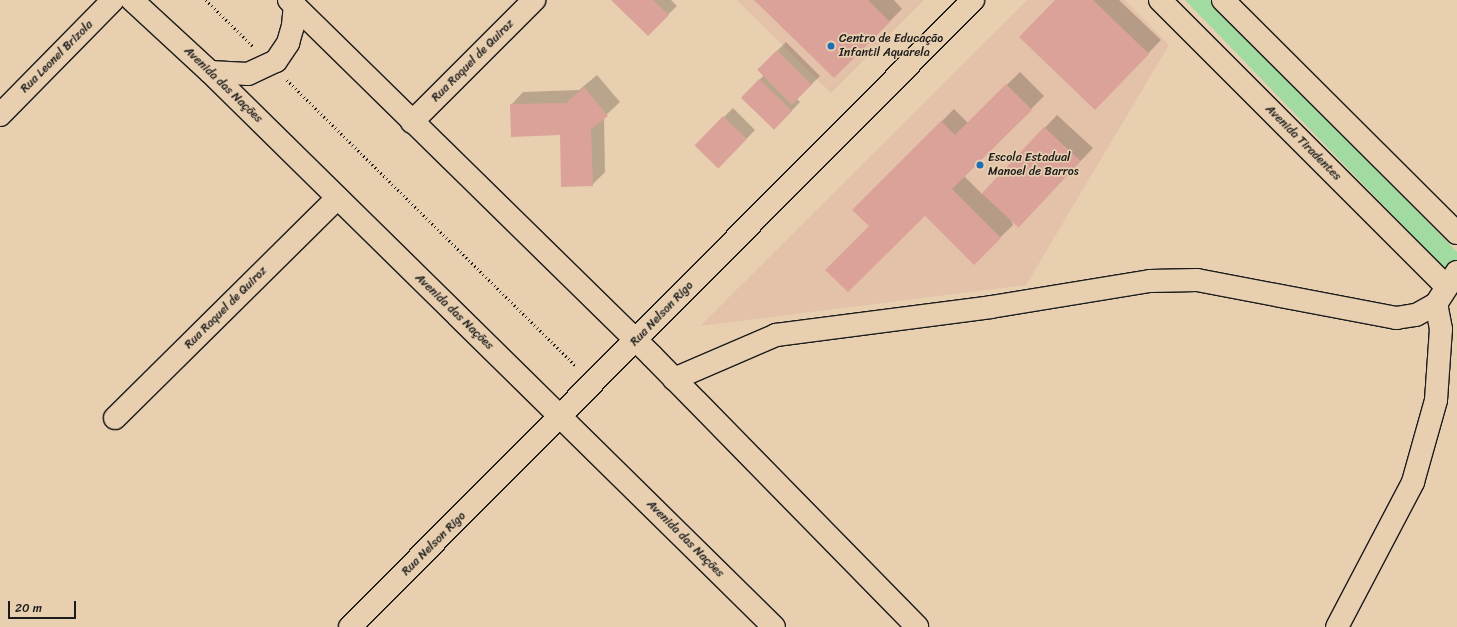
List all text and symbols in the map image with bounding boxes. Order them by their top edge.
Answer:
street label: Rua Raquel de Quiroz [429,17,517,105]
street label: Rua Leonel Brizola [18,18,96,96]
place label: Centro de Educação Infantil Aquarela [839,32,943,60]
marker: Centro de Educação Infantil Aquarela [826,41,836,51]
street label: Avenida das Nações [181,44,265,126]
street label: Avenida Tiradentes [1262,102,1344,184]
place label: Escola Estadual Manoel de Barros [988,151,1079,179]
marker: Escola Estadual Manoel de Barros [975,160,985,170]
street label: Rua Raquel de Quiroz [182,264,270,352]
street label: Avenida das Nações [412,271,496,353]
street label: Rua Nelson Rigo [627,279,697,349]
street label: Avenida das Nações [643,497,727,581]
street label: Rua Nelson Rigo [399,509,469,579]
scale bar [10,593,78,619]
text: 20 m [15,597,42,619]

